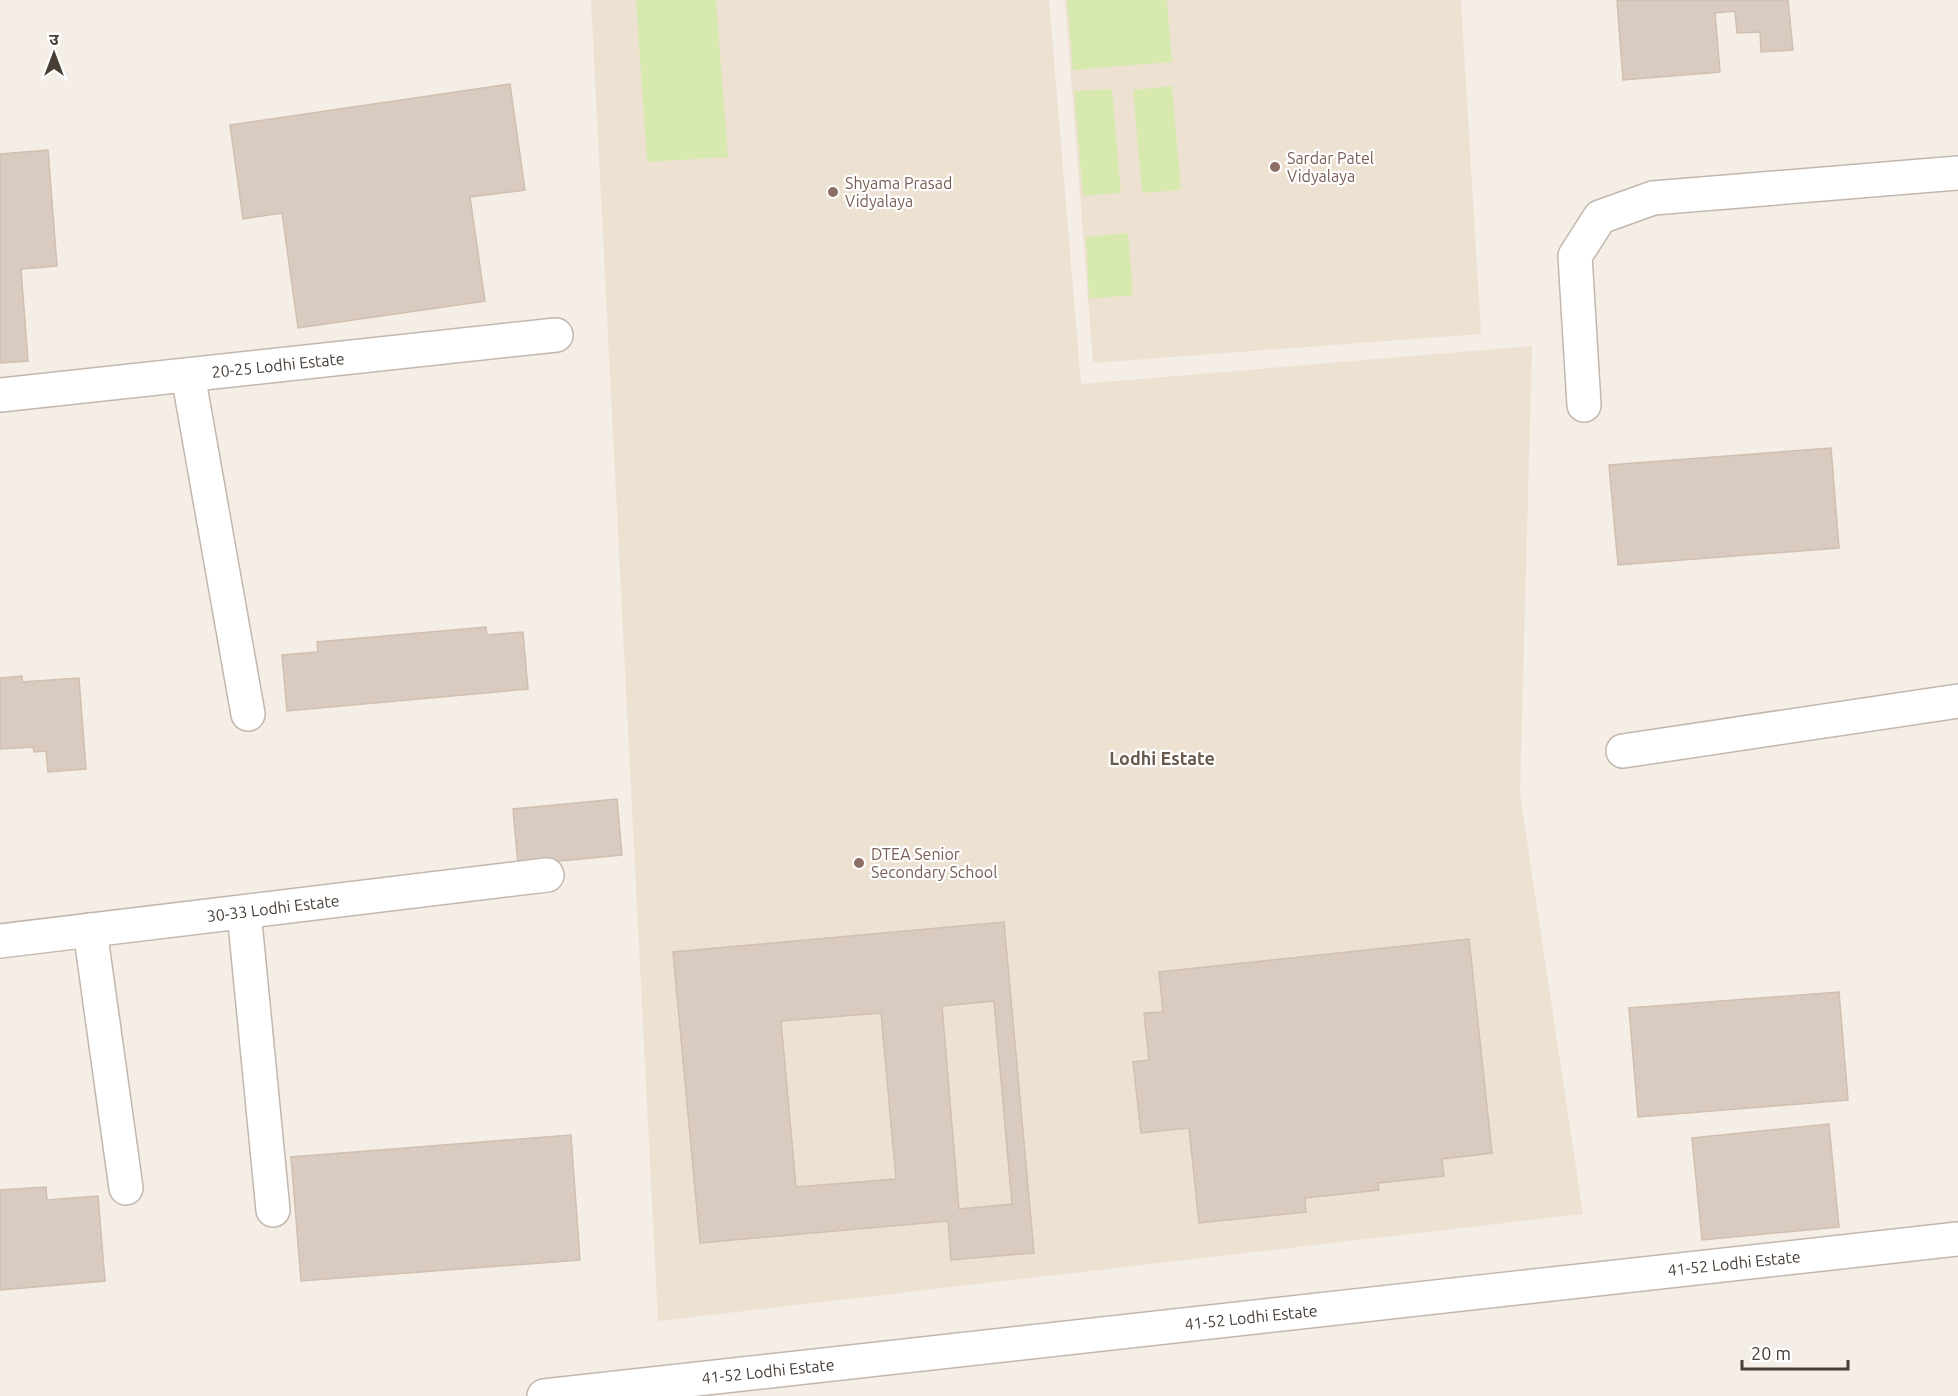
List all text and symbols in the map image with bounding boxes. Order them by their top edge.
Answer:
north arrow [24,24,84,84]
text: उ [49,30,59,48]
place label: Sardar Patel Vidyalaya [1287,149,1374,185]
marker: Sardar Patel Vidyalaya [1268,160,1282,174]
place label: Shyama Prasad Vidyalaya [845,174,952,210]
marker: Shyama Prasad Vidyalaya [826,185,840,199]
street label: 20-25 Lodhi Estate [211,349,345,381]
district label: Lodhi Estate [1109,748,1215,768]
place label: DTEA Senior Secondary School [871,845,997,881]
marker: DTEA Senior Secondary School [852,856,866,870]
street label: 30-33 Lodhi Estate [206,891,340,925]
street label: 41-52 Lodhi Estate [1667,1247,1801,1279]
street label: 41-52 Lodhi Estate [1184,1301,1318,1333]
scale bar [1742,1333,1848,1371]
text: 20 m [1751,1343,1791,1363]
street label: 41-52 Lodhi Estate [701,1355,835,1387]

